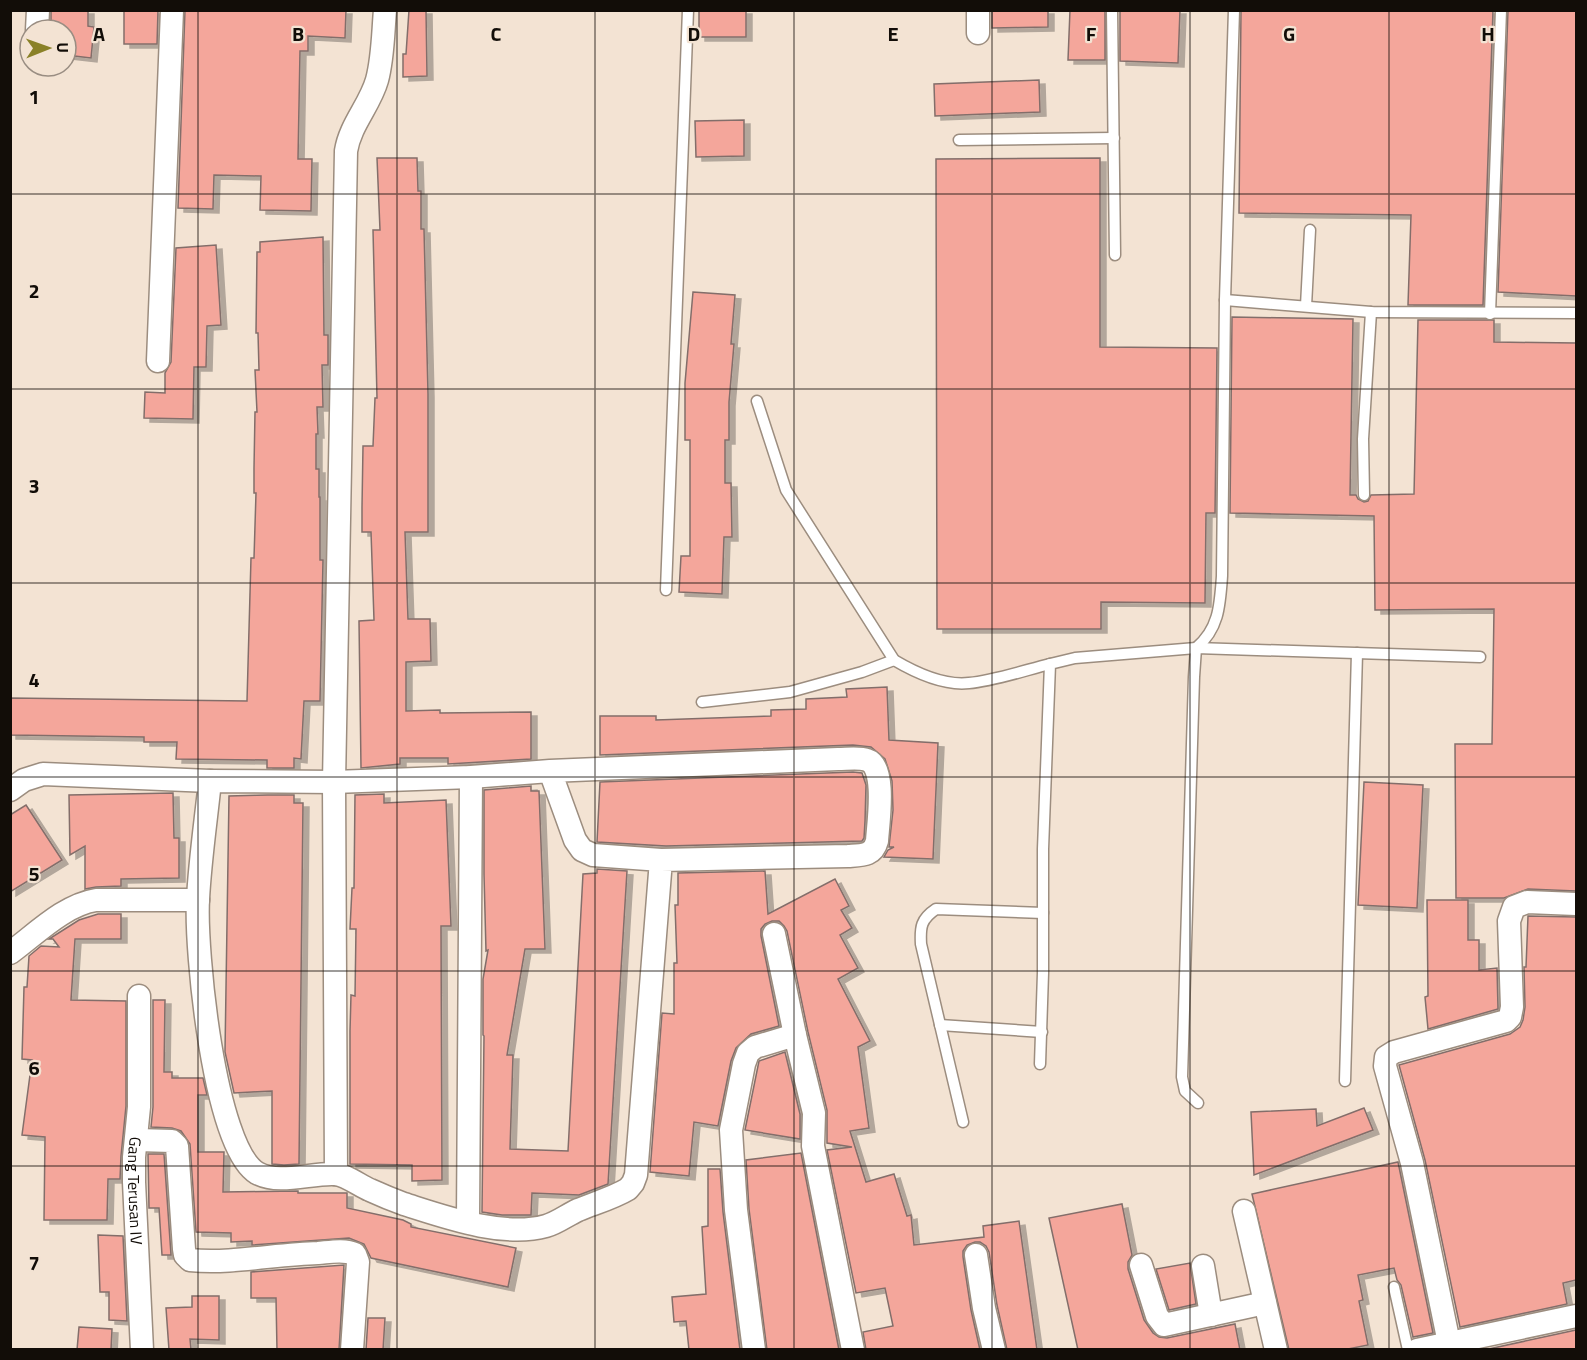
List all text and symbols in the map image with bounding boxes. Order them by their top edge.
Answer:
north arrow [18,18,78,78]
text: A [93,18,105,49]
text: B [292,18,304,49]
text: C [491,18,502,49]
text: D [688,18,700,49]
text: E [887,18,899,49]
text: F [1086,18,1097,49]
text: G [1283,18,1295,49]
text: H [1481,18,1495,49]
text: U [51,42,75,53]
text: 1 [28,81,40,112]
text: 2 [28,275,40,306]
text: 3 [28,470,40,501]
text: 4 [28,664,40,695]
text: 5 [28,858,40,889]
text: 6 [28,1052,40,1083]
street label: Gang Terusan IV [122,1136,149,1245]
text: 7 [28,1247,40,1278]

